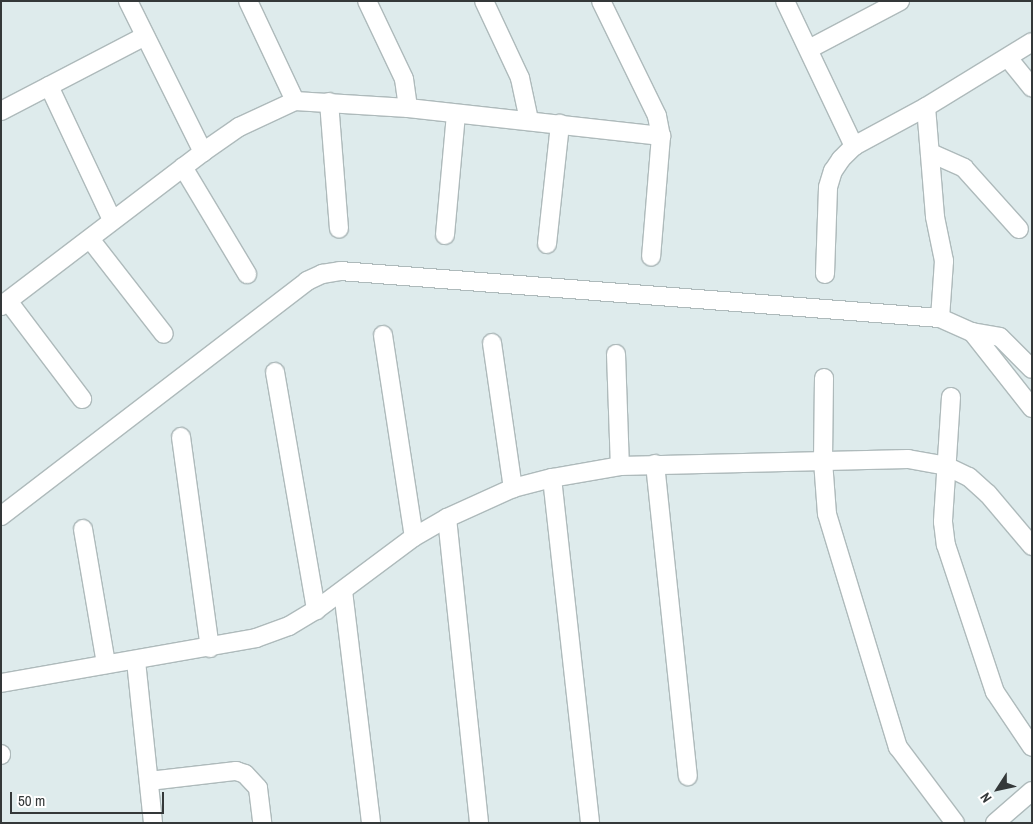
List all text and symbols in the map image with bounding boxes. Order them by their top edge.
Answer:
north arrow [973,764,1023,814]
scale bar [12,782,166,814]
text: N [976,789,995,806]
text: 50 m [18,790,45,811]

